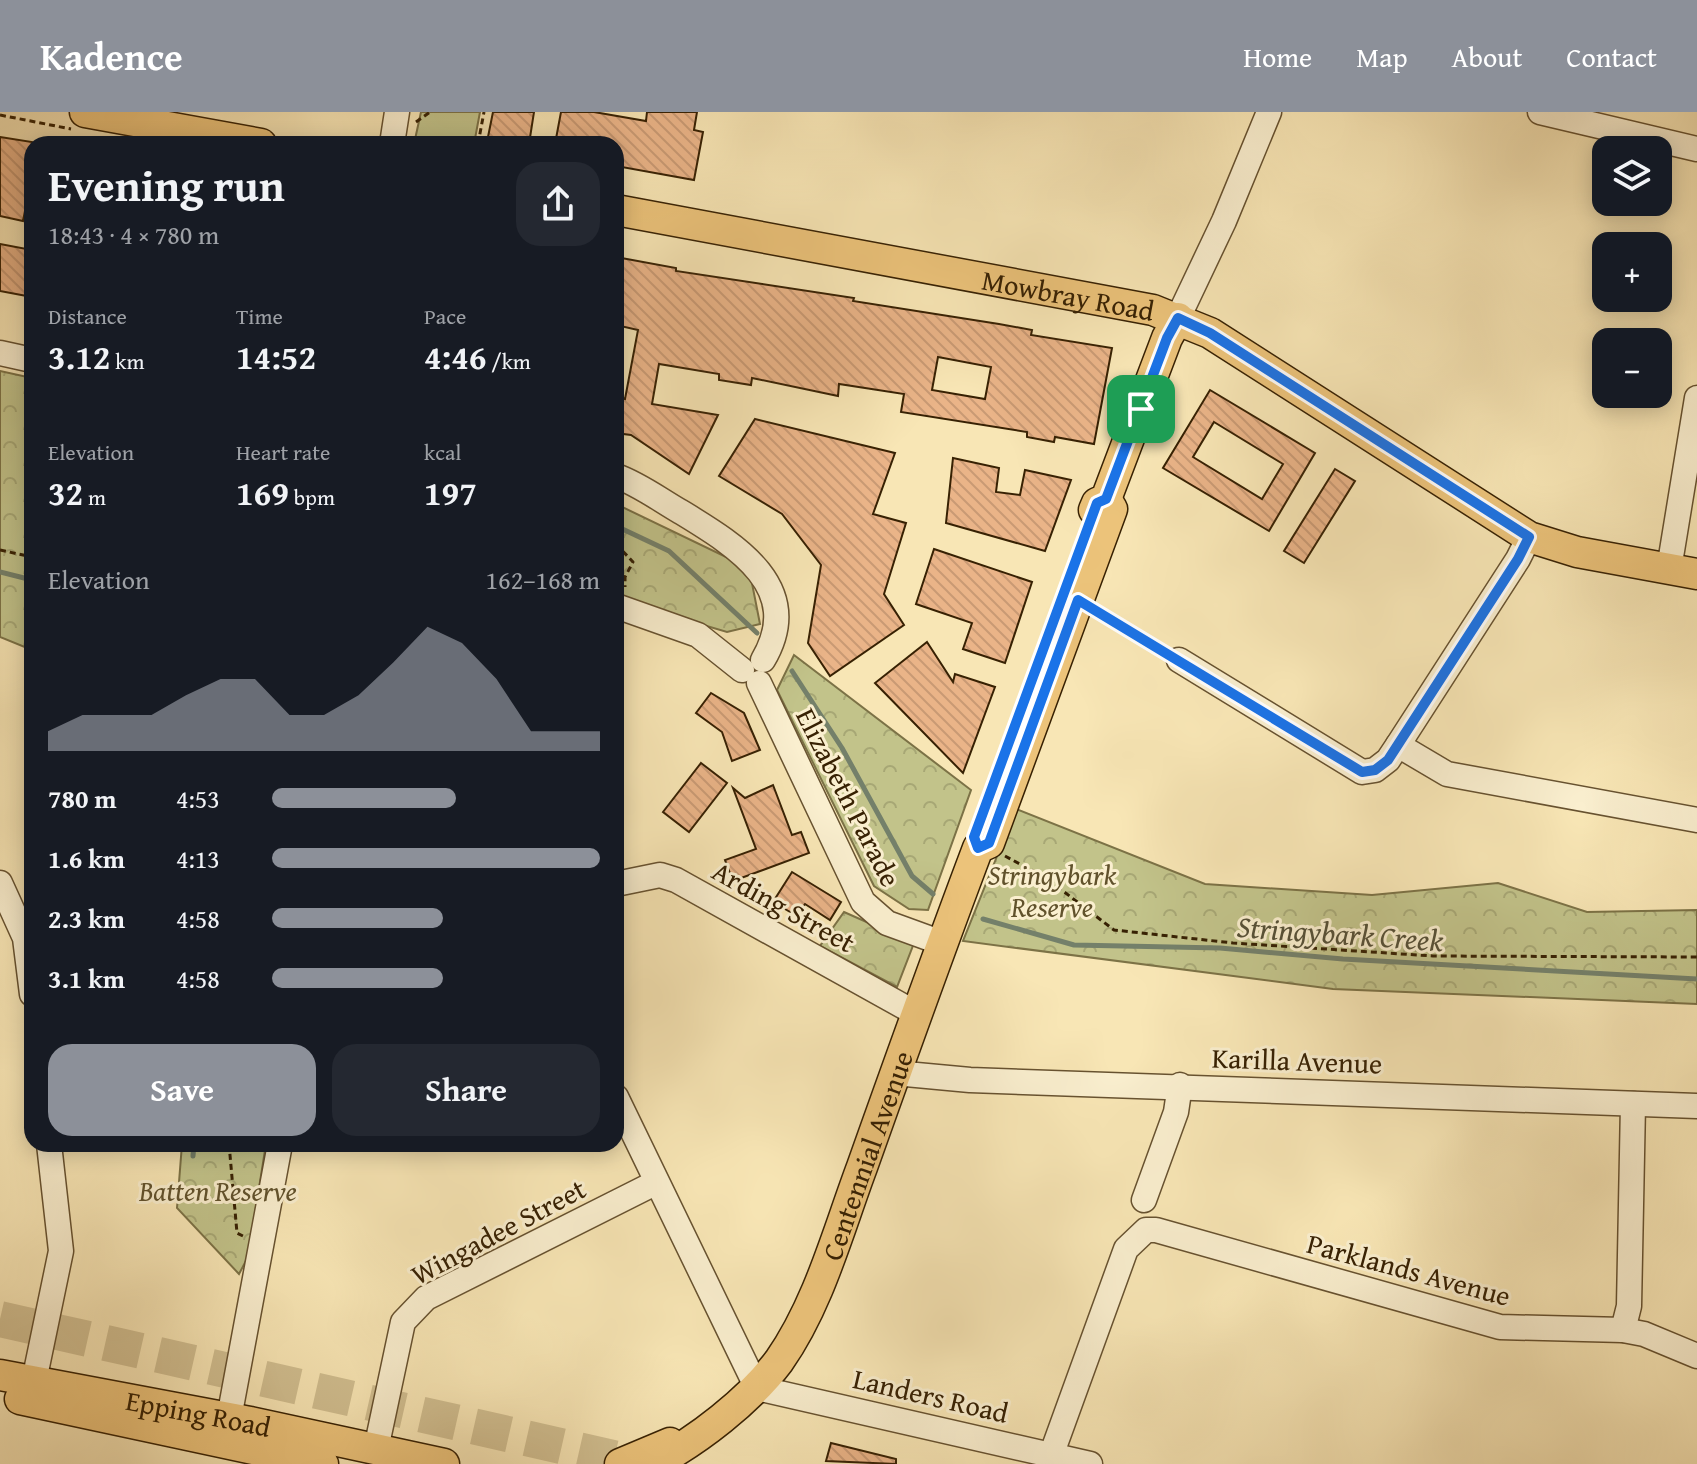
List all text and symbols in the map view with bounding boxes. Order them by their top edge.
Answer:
text: Kadence [40,28,183,84]
text: Home [1243,36,1312,77]
text: Map [1356,36,1408,77]
text: About [1452,36,1522,77]
text: Contact [1566,36,1657,77]
map controls [1592,136,1672,408]
button: layers [1592,136,1672,216]
text: Evening run [48,153,285,217]
button: share [516,162,600,246]
text: 18:43 · 4 × 780 m [48,215,219,254]
button: + [1592,232,1672,312]
street label: Mowbray Road [979,258,1158,330]
text: Distance [48,300,127,332]
text: Time [236,300,283,332]
text: Pace [424,300,466,332]
button: − [1592,328,1672,408]
text: 3.12 [48,332,110,381]
text: 14:52 [236,332,316,381]
text: 4:46 [424,332,486,381]
text: km [110,345,144,377]
text: /km [486,345,531,377]
pin [1107,375,1175,443]
icon: arrive [1119,387,1163,431]
text: Elevation [48,436,134,468]
text: Heart rate [236,436,330,468]
text: kcal [424,436,462,468]
text: 32 [48,468,83,517]
text: 169 [236,468,289,517]
text: 197 [424,468,477,517]
text: m [83,481,106,513]
text: bpm [289,481,335,513]
text: Elevation [48,560,150,599]
text: 162–168 m [486,560,600,599]
street label: Elizabeth Parade [786,701,912,893]
text: 780 m [48,779,116,818]
text: 4:53 [176,779,220,818]
text: 1.6 km [48,839,125,878]
text: 4:13 [176,839,220,878]
street label: Arding Street [705,850,863,962]
park label: Stringybark Reserve [988,854,1116,927]
text: 2.3 km [48,899,125,938]
text: 4:58 [176,899,220,938]
water label: Stringybark Creek [1235,904,1445,962]
text: 3.1 km [48,959,125,998]
text: 4:58 [176,959,220,998]
street label: Karilla Avenue [1211,1037,1383,1083]
button: Save [48,1044,316,1136]
button: Share [332,1044,600,1136]
street label: Centennial Avenue [810,1045,922,1266]
street label: Wingadee Street [403,1168,593,1294]
park label: Batten Reserve [138,1170,297,1211]
street label: Parklands Avenue [1303,1222,1515,1316]
street label: Landers Road [849,1357,1013,1433]
street label: Epping Road [123,1379,275,1446]

